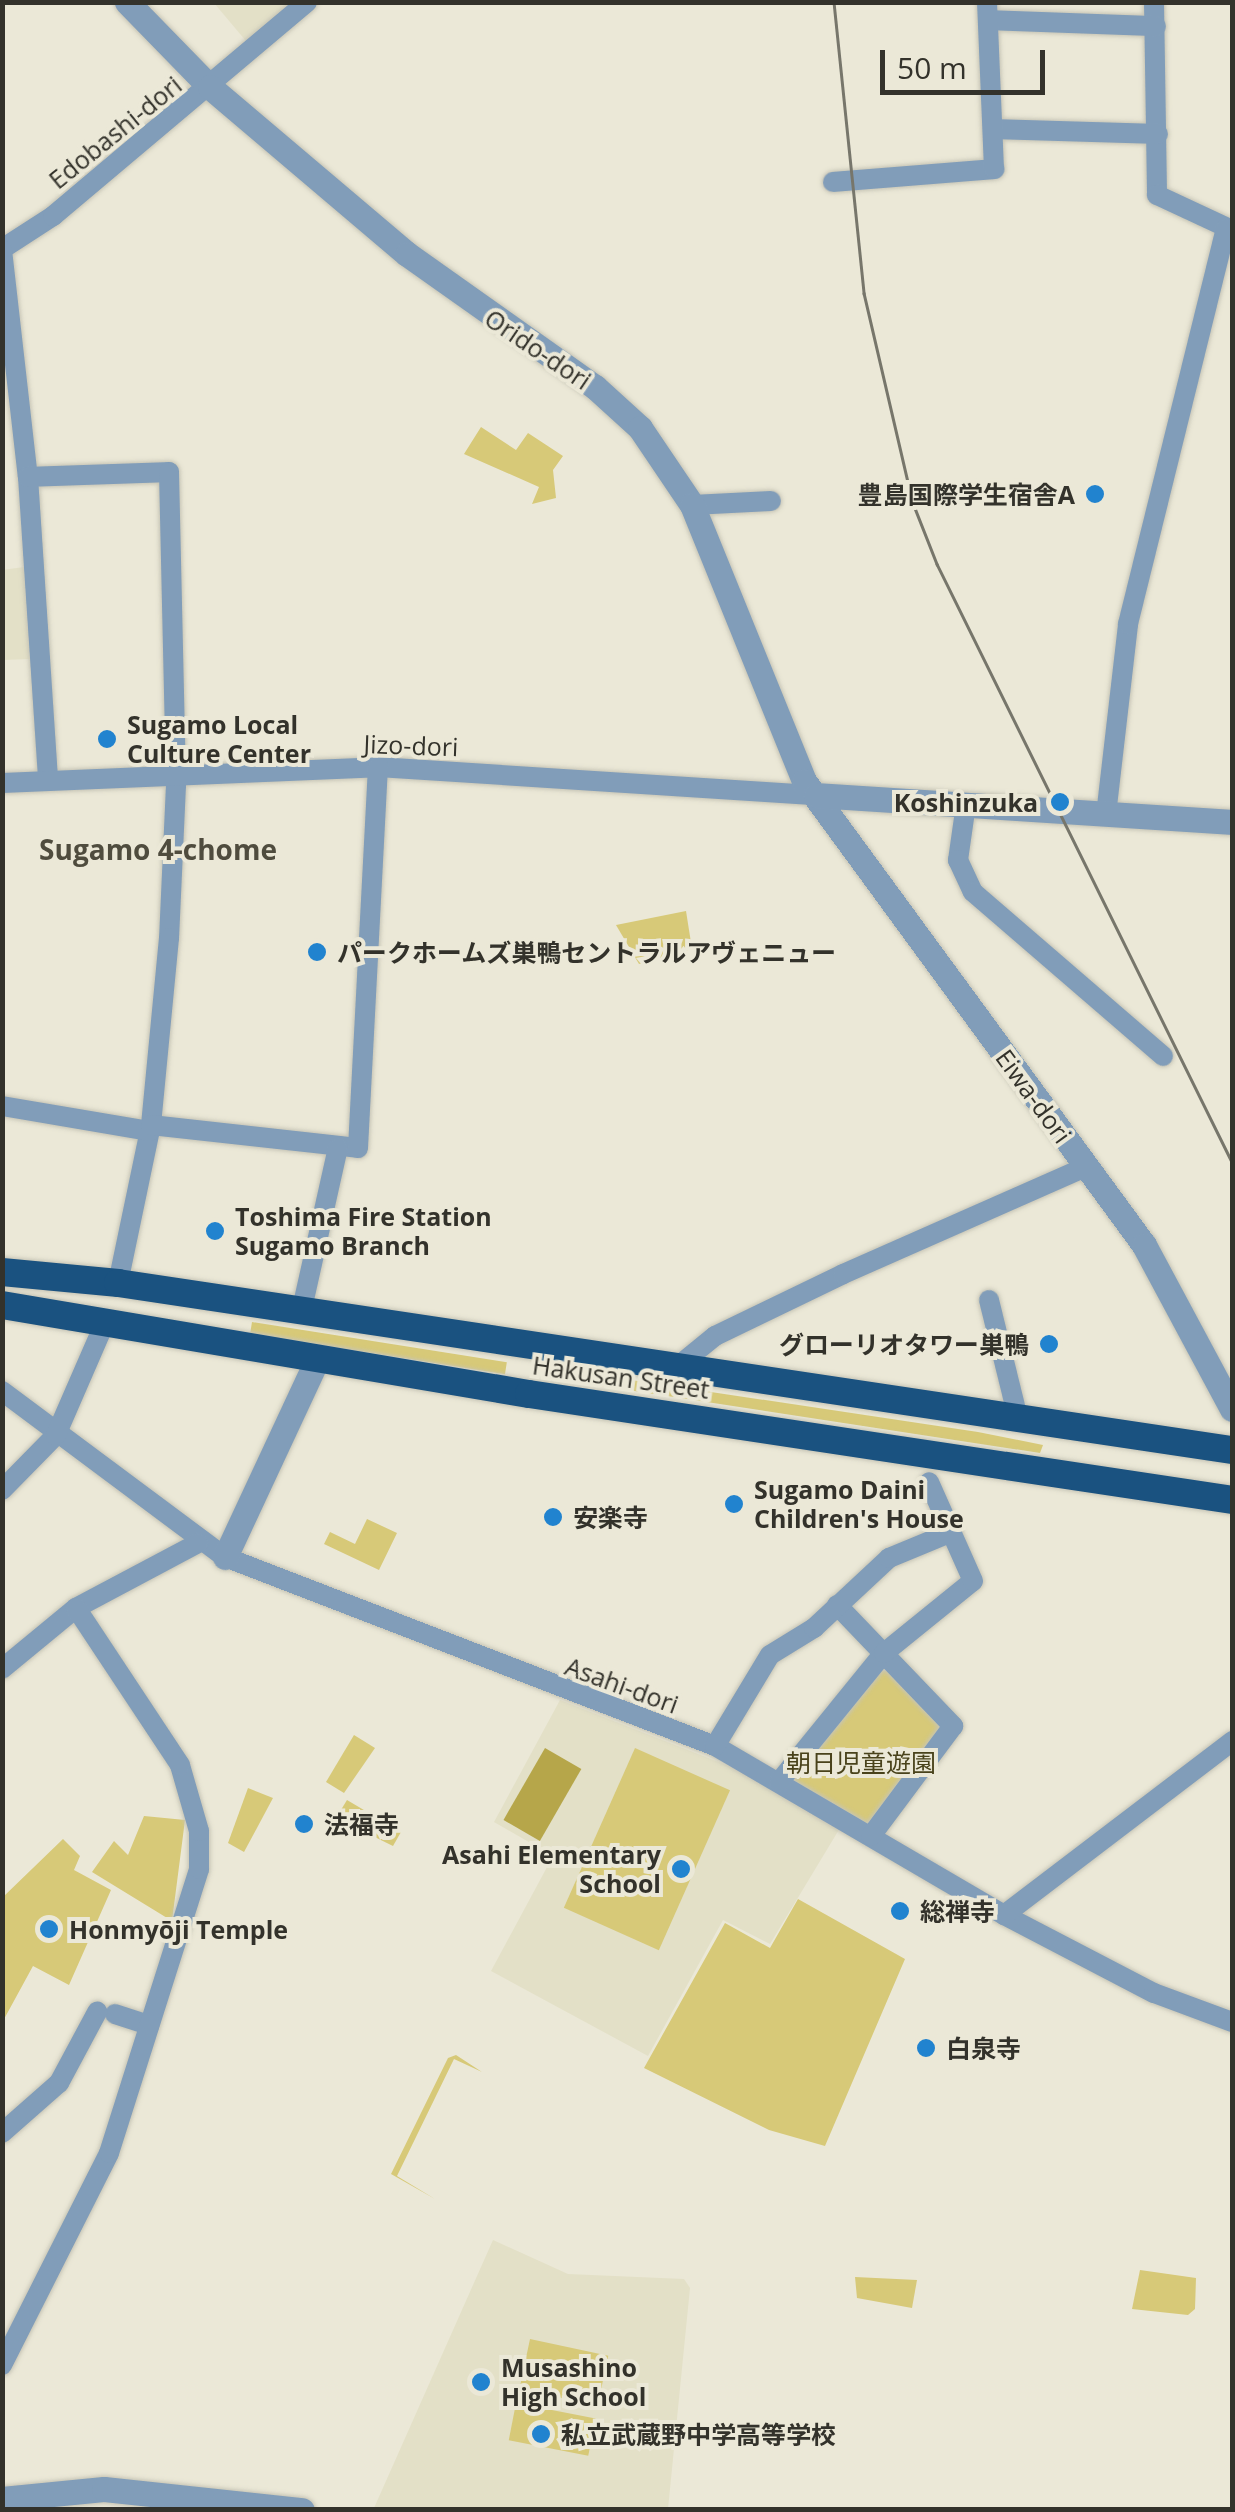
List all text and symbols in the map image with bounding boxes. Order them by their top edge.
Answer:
scale bar [885,30,1050,92]
text: 50 m [897,47,967,88]
street label: Edobashi-dori [43,69,187,195]
street label: Orido-dori [479,303,597,395]
place label: 豊島国際学生宿舎A [858,479,1075,509]
marker: 豊島国際学生宿舎A [1084,483,1106,505]
place label: Sugamo Local Culture Center [127,710,311,769]
marker: Sugamo Local Culture Center [96,728,118,750]
street label: Jizo-dori [363,728,459,762]
place label: Koshinzuka [894,787,1038,817]
marker: Koshinzuka [1047,789,1073,815]
district label: Sugamo 4-chome [39,832,277,866]
place label: パークホームズ巣鴨セントラルアヴェニュー [337,937,837,967]
marker: パークホームズ巣鴨セントラルアヴェニュー [306,941,328,963]
street label: Eiwa-dori [990,1043,1078,1149]
place label: Toshima Fire Station Sugamo Branch [235,1202,492,1261]
marker: Toshima Fire Station Sugamo Branch [204,1220,226,1242]
place label: グローリオタワー巣鴨 [779,1329,1029,1359]
marker: グローリオタワー巣鴨 [1038,1333,1060,1355]
street label: Hakusan Street [531,1350,711,1404]
place label: Sugamo Daini Children's House [754,1475,964,1534]
marker: Sugamo Daini Children's House [723,1493,745,1515]
place label: 安楽寺 [573,1502,648,1532]
marker: 安楽寺 [542,1506,564,1528]
street label: Asahi-dori [561,1651,683,1719]
park label: 朝日児童遊園 [786,1747,936,1777]
place label: 法福寺 [324,1809,399,1839]
marker: 法福寺 [293,1813,315,1835]
place label: Asahi Elementary School [442,1840,661,1899]
marker: Asahi Elementary School [670,1858,692,1880]
place label: 総禅寺 [920,1896,995,1926]
marker: 総禅寺 [889,1900,911,1922]
place label: Honmyōji Temple [69,1914,288,1944]
marker: Honmyōji Temple [38,1918,60,1940]
place label: 白泉寺 [946,2033,1021,2063]
marker: 白泉寺 [915,2037,937,2059]
place label: Musashino High School [501,2353,646,2412]
marker: Musashino High School [470,2371,492,2393]
place label: 私立武蔵野中学高等学校 [561,2419,836,2449]
marker: 私立武蔵野中学高等学校 [530,2423,552,2445]

